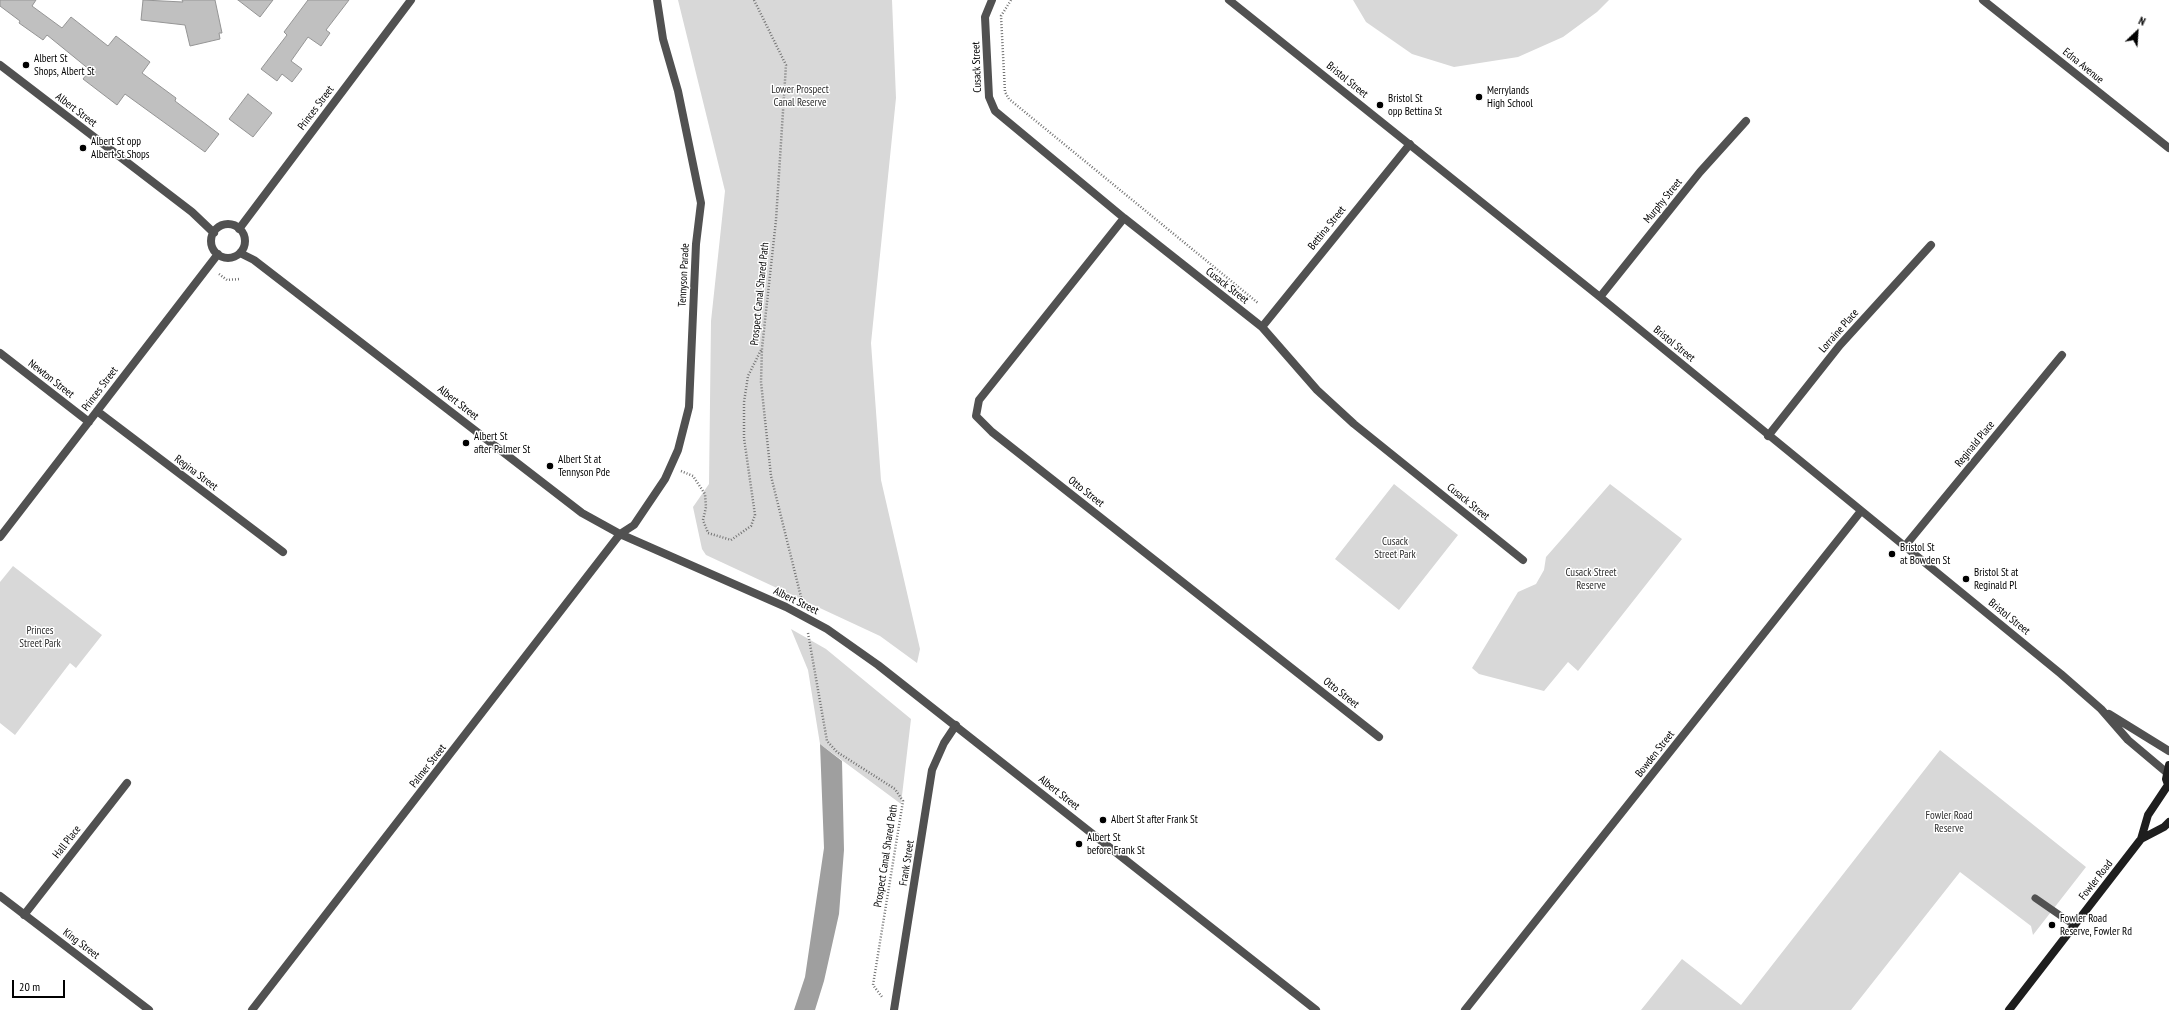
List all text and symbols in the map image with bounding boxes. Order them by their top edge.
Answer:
north arrow [2117,12,2157,52]
text: N [2136,14,2148,29]
street label: Cusack Street [970,41,984,93]
street label: Edna Avenue [2060,45,2106,87]
place label: Albert St Shops, Albert St [34,52,95,78]
street label: Bristol Street [1324,59,1370,101]
marker: Albert St Shops, Albert St [21,60,31,70]
street label: Princes Street [295,83,337,133]
park label: Lower Prospect Canal Reserve [771,83,829,109]
place label: Merrylands High School [1487,84,1533,110]
street label: Albert Street [53,90,99,130]
place label: Bristol St opp Bettina St [1388,92,1442,118]
marker: Merrylands High School [1474,92,1484,102]
marker: Bristol St opp Bettina St [1375,100,1385,110]
place label: Albert St opp Albert St Shops [91,135,150,161]
marker: Albert St opp Albert St Shops [78,143,88,153]
street label: Murphy Street [1641,176,1685,226]
street label: Bettina Street [1305,203,1349,253]
street label: Prospect Canal Shared Path [748,242,772,346]
street label: Tennyson Parade [676,243,692,307]
street label: Cusack Street [1203,265,1251,307]
street label: Lorraine Place [1816,306,1862,356]
street label: Bristol Street [1651,323,1697,365]
street label: Newton Street [25,357,77,401]
street label: Princes Street [79,364,121,414]
street label: Albert Street [435,383,481,423]
street label: Reginald Place [1952,418,1998,470]
place label: Albert St after Palmer St [474,430,530,456]
marker: Albert St after Palmer St [461,438,471,448]
street label: Regina Street [172,452,220,494]
place label: Albert St at Tennyson Pde [558,453,610,479]
marker: Albert St at Tennyson Pde [545,461,555,471]
street label: Otto Street [1065,474,1107,510]
street label: Cusack Street [1444,481,1492,523]
park label: Cusack Street Park [1374,535,1416,561]
place label: Bristol St at Bowden St [1900,541,1950,567]
marker: Bristol St at Bowden St [1887,549,1897,559]
park label: Cusack Street Reserve [1565,566,1617,592]
place label: Bristol St at Reginald Pl [1974,566,2018,592]
marker: Bristol St at Reginald Pl [1961,574,1971,584]
street label: Albert Street [771,584,821,618]
street label: Bristol Street [1986,596,2032,638]
park label: Princes Street Park [19,624,61,650]
street label: Otto Street [1320,675,1362,711]
street label: Bowden Street [1633,728,1677,780]
street label: Palmer Street [407,742,449,790]
street label: Albert Street [1036,773,1082,813]
street label: Prospect Canal Shared Path [871,804,901,908]
park label: Fowler Road Reserve [1926,809,1972,835]
place label: Albert St after Frank St [1111,813,1198,827]
marker: Albert St after Frank St [1098,815,1108,825]
street label: Hall Place [50,823,84,861]
place label: Albert St before Frank St [1087,831,1145,857]
street label: Frank Street [897,839,917,887]
marker: Albert St before Frank St [1074,839,1084,849]
street label: Fowler Road [2076,857,2116,903]
place label: Fowler Road Reserve, Fowler Rd [2060,912,2132,938]
marker: Fowler Road Reserve, Fowler Rd [2047,920,2057,930]
street label: King Street [60,926,102,962]
scale bar [14,972,67,998]
text: 20 m [19,979,40,994]

